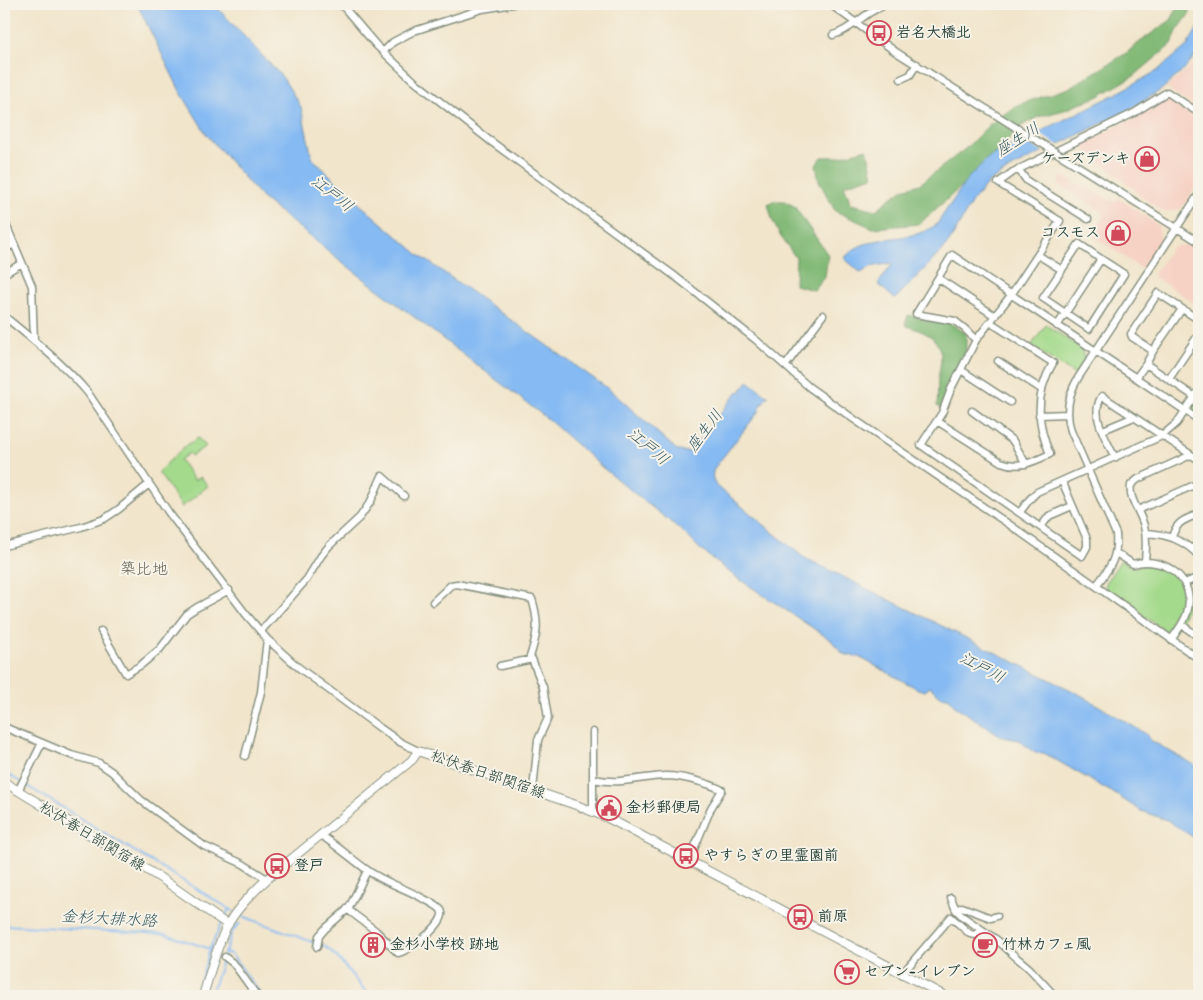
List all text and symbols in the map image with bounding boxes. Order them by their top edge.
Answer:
bus stop icon: 岩名大橋北 [866,20,892,46]
place label: 岩名大橋北 [896,23,971,43]
water label: 座生川 [992,118,1044,162]
shop icon: ケーズデンキ [1134,146,1160,172]
place label: ケーズデンキ [1041,149,1130,169]
water label: 江戸川 [307,171,357,217]
shop icon: コスモス [1105,220,1131,246]
place label: コスモス [1041,223,1100,243]
water label: 座生川 [682,406,728,456]
water label: 江戸川 [623,424,673,470]
district label: 築比地 [120,559,168,580]
water label: 江戸川 [956,647,1008,689]
street label: 松伏春日部関宿線 [428,746,548,804]
public building icon: 金杉郵便局 [596,795,622,821]
street label: 松伏春日部関宿線 [35,798,149,876]
place label: 金杉郵便局 [626,798,701,818]
bus stop icon: やすらぎの里霊園前 [673,843,699,869]
place label: やすらぎの里霊園前 [704,846,839,866]
bus stop icon: 登戸 [264,853,290,879]
place label: 登戸 [294,856,324,876]
bus stop icon: 前原 [787,904,813,930]
water label: 金杉大排水路 [61,906,158,932]
place label: 前原 [818,907,848,927]
building icon: 金杉小学校 跡地 [360,932,386,958]
cafe icon: 竹林カフェ風 [972,932,998,958]
place label: 金杉小学校 跡地 [390,935,499,955]
place label: 竹林カフェ風 [1002,935,1091,955]
supermarket icon: セブン-イレブン [834,959,860,985]
place label: セブン-イレブン [864,962,976,982]

